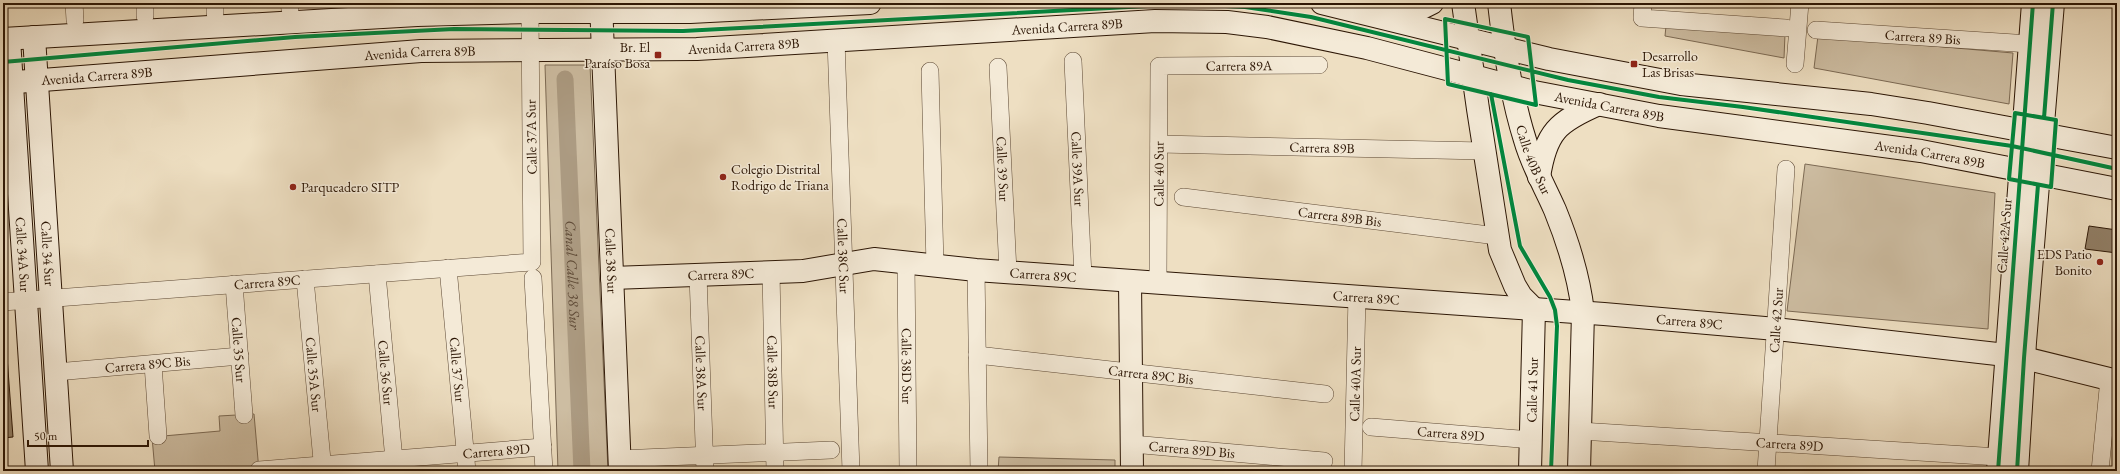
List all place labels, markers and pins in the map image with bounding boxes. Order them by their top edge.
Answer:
place label: Br. El Paraíso Bosa [584,38,651,72]
place label: Desarrollo Las Brisas [1642,47,1698,81]
marker: Br. El Paraíso Bosa [653,50,663,60]
marker: Desarrollo Las Brisas [1629,59,1639,69]
place label: Colegio Distrital Rodrigo de Triana [731,160,829,194]
marker: Colegio Distrital Rodrigo de Triana [718,172,728,182]
place label: Parqueadero SITP [301,178,400,196]
marker: Parqueadero SITP [288,182,298,192]
place label: EDS Patio Bonito [2037,245,2092,279]
marker: EDS Patio Bonito [2095,257,2105,267]

